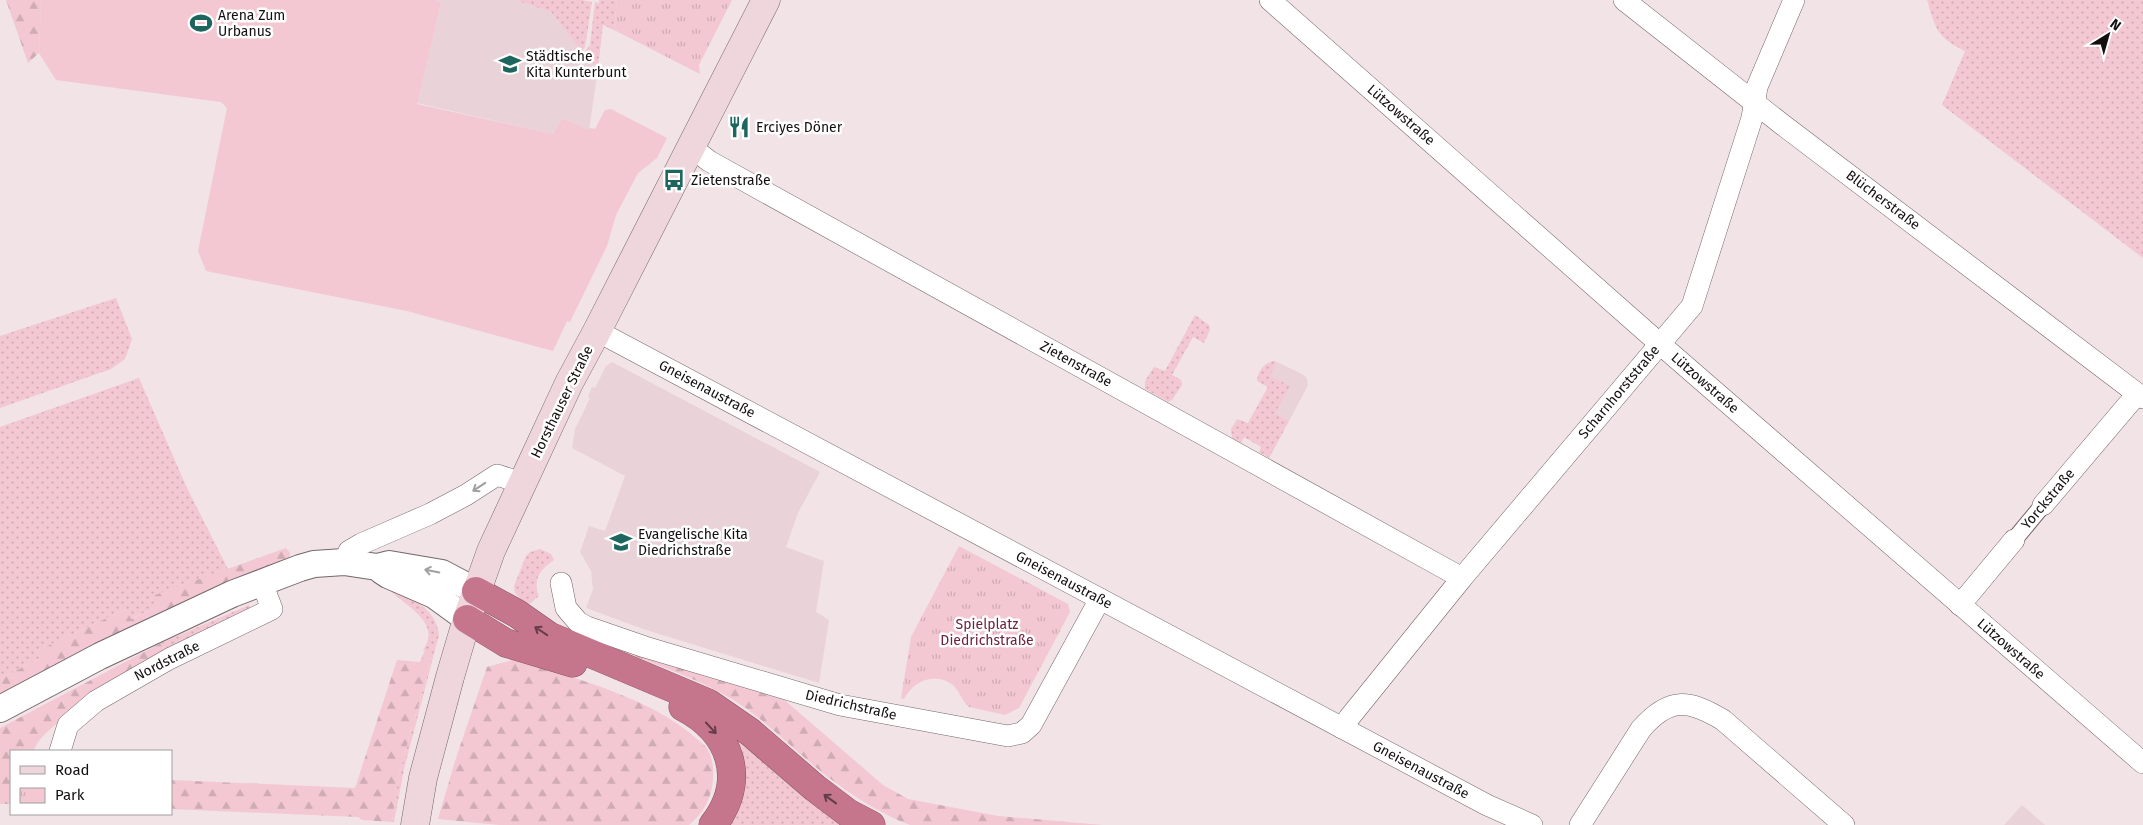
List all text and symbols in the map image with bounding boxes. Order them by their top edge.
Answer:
place label: Arena Zum Urbanus [218,7,285,40]
sports icon: Arena Zum Urbanus [188,10,214,36]
north arrow [2083,10,2133,60]
text: N [2107,15,2124,35]
place label: Städtische Kita Kunterbunt [526,48,627,81]
school or university icon: Städtische Kita Kunterbunt [497,51,523,77]
street label: Lützowstraße [1364,81,1438,149]
restaurant icon: Erciyes Döner [726,114,752,140]
place label: Erciyes Döner [756,119,843,136]
bus stop icon: Zietenstraße [661,167,687,193]
street label: Blücherstraße [1843,167,1923,233]
place label: Zietenstraße [691,172,771,189]
street label: Zietenstraße [1037,337,1115,391]
street label: Scharnhorststraße [1575,342,1663,442]
street label: Horsthauser Straße [527,343,597,461]
street label: Lützowstraße [1668,349,1742,417]
street label: Gneisenaustraße [656,356,758,422]
street label: Yorckstraße [2018,465,2078,533]
one-way arrow [472,482,486,492]
place label: Evangelische Kita Diedrichstraße [638,526,748,559]
school or university icon: Evangelische Kita Diedrichstraße [608,529,634,555]
street label: Gneisenaustraße [1013,547,1115,613]
one-way arrow [425,566,441,575]
street label: Lützowstraße [1974,615,2048,683]
park label: Spielplatz Diedrichstraße [940,616,1034,649]
one-way arrow [534,626,548,636]
street label: Nordstraße [131,637,203,685]
street label: Diedrichstraße [804,686,898,724]
one-way arrow [705,722,717,734]
street label: Gneisenaustraße [1370,737,1472,803]
legend [10,750,172,815]
text: Road [55,761,90,779]
text: Park [55,786,85,804]
one-way arrow [823,794,837,804]

